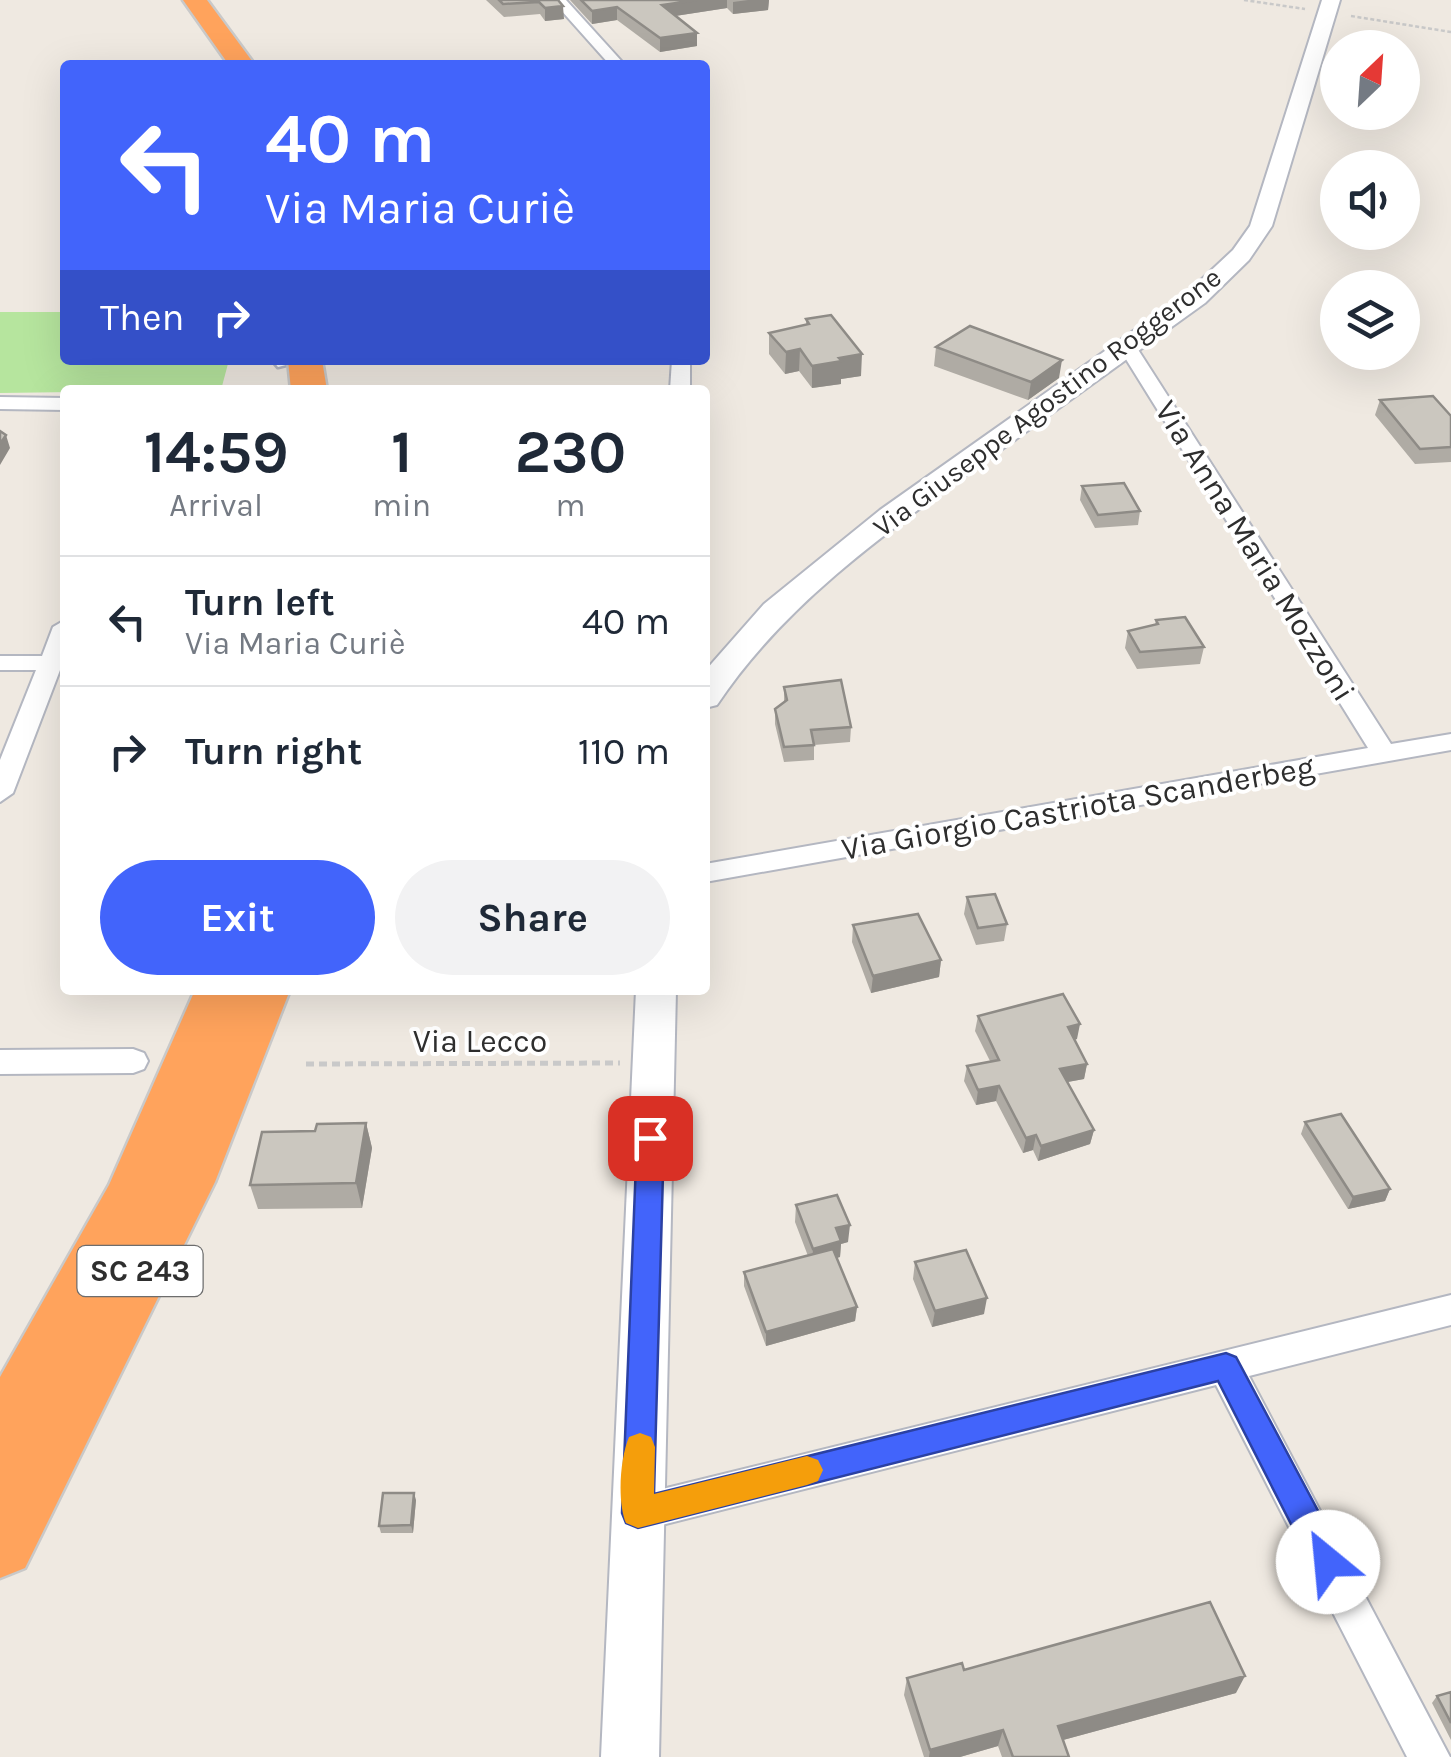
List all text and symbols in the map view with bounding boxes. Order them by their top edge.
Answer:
north arrow [1320,30,1420,130]
map controls [1320,30,1420,370]
text: 40 m [265,98,435,180]
icon: left [100,100,230,230]
button: sound [1320,150,1420,250]
text: Via Maria Curiè [265,182,575,234]
street label: Via Giuseppe Agostino Roggerone [867,260,1227,544]
button: layers [1320,270,1420,370]
icon: right [204,290,259,345]
text: Then [100,295,184,340]
street label: Via Anna Maria Mozzoni [1147,394,1363,708]
text: 14:59 [144,417,288,487]
text: 1 [391,417,412,487]
text: 230 [515,417,626,487]
text: Arrival [169,487,263,524]
text: min [372,487,431,524]
text: m [556,487,585,524]
text: Turn left [185,580,335,625]
icon: left [100,594,155,649]
text: 40 m [582,599,670,644]
text: Via Maria Curiè [185,625,405,662]
icon: right [100,724,155,779]
text: Turn right [185,729,362,774]
text: 110 m [578,729,670,774]
street label: Via Giorgio Castriota Scanderbeg [839,748,1317,868]
button: Exit [100,860,375,975]
button: Share [395,860,670,975]
street label: Via Lecco [413,1023,547,1060]
pin [608,1096,693,1181]
icon: arrive [623,1111,678,1166]
road number: SC 243 [78,1246,202,1296]
position arrow [1276,1510,1380,1614]

